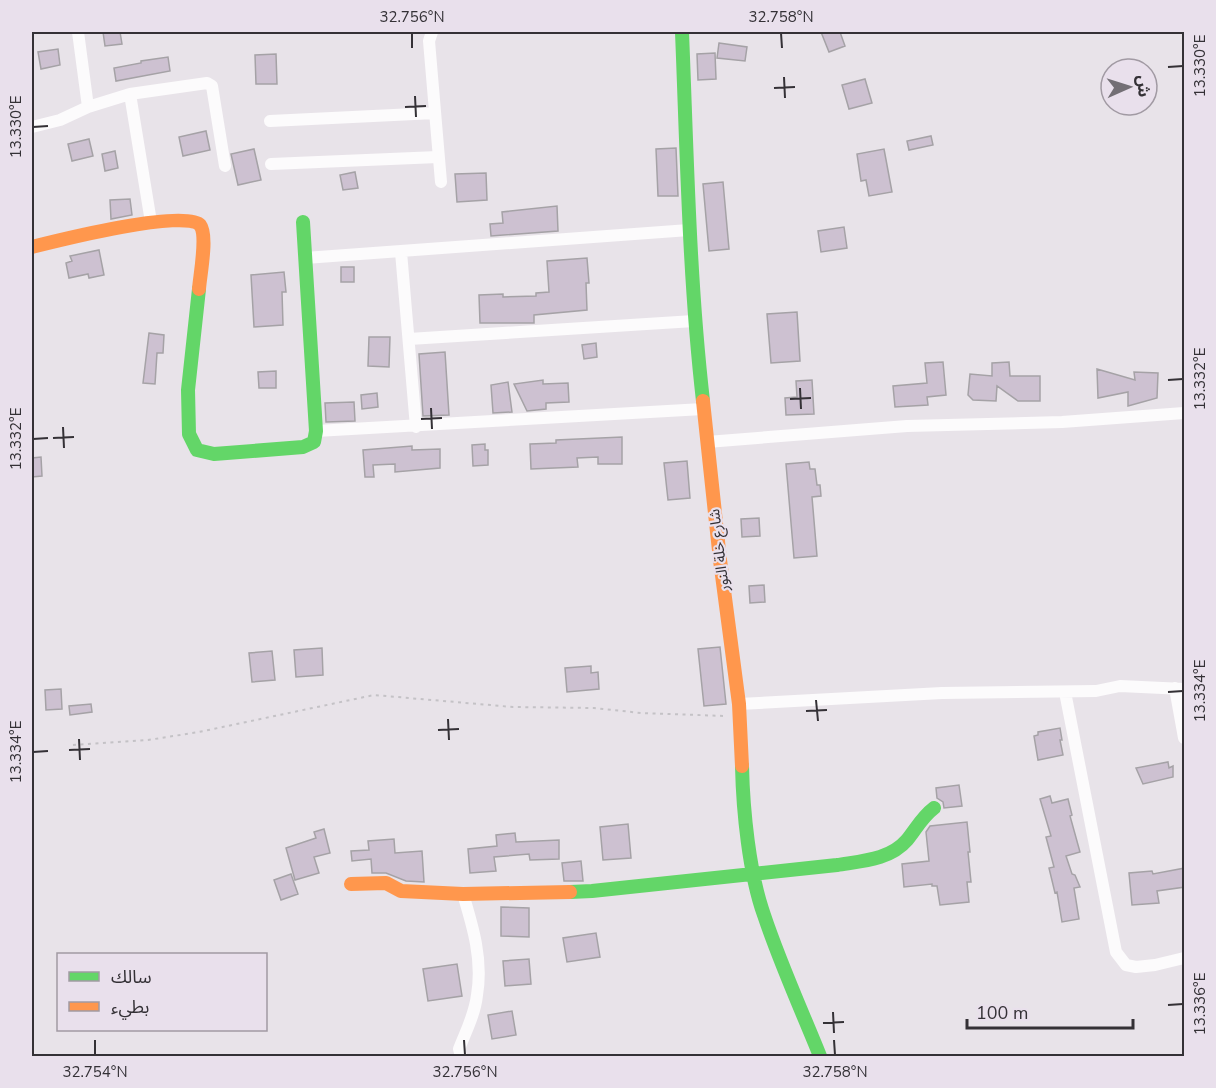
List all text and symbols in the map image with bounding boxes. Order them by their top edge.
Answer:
text: 32.756°N [379,7,445,27]
text: 32.758°N [748,7,814,27]
text: 13.330°E [1190,35,1210,97]
north arrow [1099,57,1159,117]
text: ش [1131,75,1155,98]
text: 13.330°E [6,96,26,158]
text: 13.332°E [1190,348,1210,410]
text: 13.332°E [6,408,26,470]
street label: شارع خلة النور [704,507,736,593]
text: 13.334°E [1190,660,1210,722]
text: 13.334°E [6,721,26,783]
legend [57,953,267,1031]
text: سالك [111,965,152,989]
text: 13.336°E [1190,973,1210,1035]
scale bar [967,992,1134,1030]
text: بطيء [111,995,149,1020]
text: 100 m [976,1001,1028,1025]
text: 32.754°N [62,1062,128,1082]
text: 32.756°N [432,1062,498,1082]
text: 32.758°N [802,1062,868,1082]

